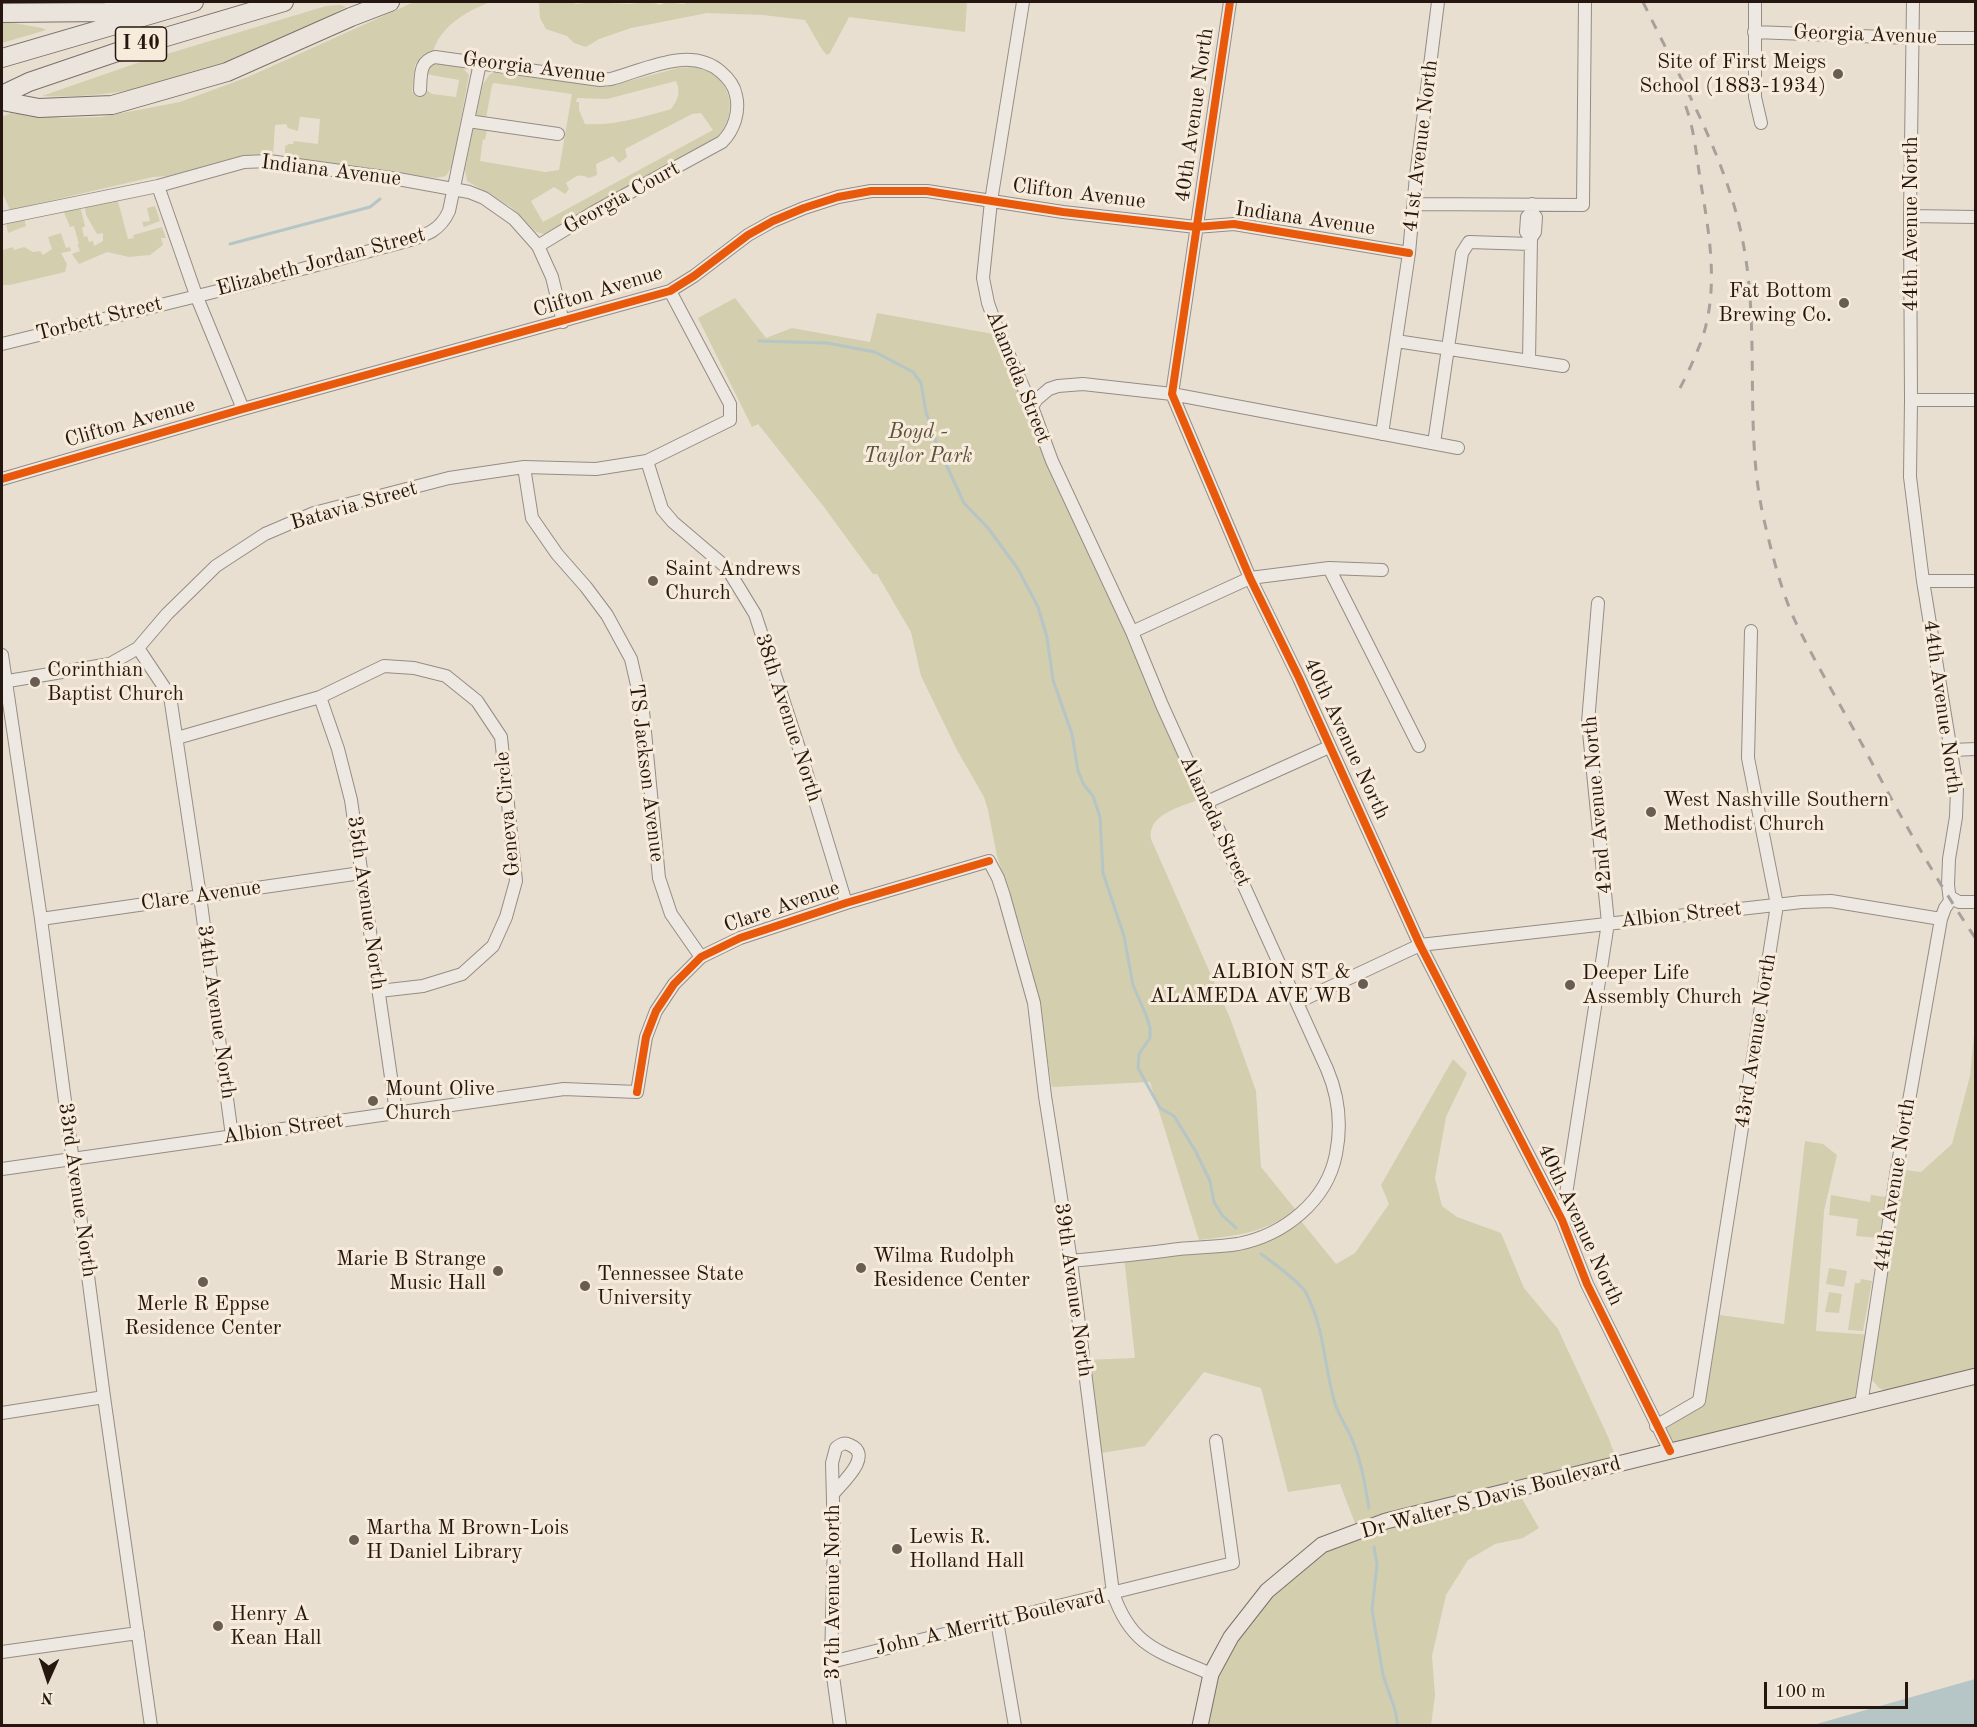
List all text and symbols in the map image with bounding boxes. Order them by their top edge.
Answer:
street label: Georgia Avenue [1793,20,1937,50]
street label: 40th Avenue North [1170,26,1220,204]
road number: I 40 [116,27,166,61]
street label: Georgia Avenue [461,47,607,89]
place label: Site of First Meigs School (1883-1934) [1639,49,1826,99]
street label: 41st Avenue North [1398,58,1444,234]
marker: Site of First Meigs School (1883-1934) [1831,67,1845,81]
street label: 44th Avenue North [1898,136,1924,312]
street label: Indiana Avenue [260,150,402,192]
street label: Georgia Court [560,156,684,240]
street label: Clifton Avenue [1011,173,1147,215]
street label: Indiana Avenue [1233,197,1377,241]
street label: Elizabeth Jordan Street [214,222,428,302]
street label: Clifton Avenue [530,260,666,324]
place label: Fat Bottom Brewing Co. [1718,278,1832,328]
street label: Torbett Street [33,291,165,347]
marker: Fat Bottom Brewing Co. [1837,296,1851,310]
street label: Alameda Street [980,307,1056,447]
street label: Clifton Avenue [62,392,198,454]
park label: Boyd - Taylor Park [863,419,973,469]
street label: Batavia Street [288,476,420,536]
place label: Saint Andrews Church [665,556,801,606]
marker: Saint Andrews Church [646,574,660,588]
street label: 44th Avenue North [1917,618,1967,796]
street label: 38th Avenue North [749,631,827,805]
street label: 40th Avenue North [1297,654,1395,824]
place label: Corinthian Baptist Church [47,657,184,707]
marker: Corinthian Baptist Church [28,675,42,689]
street label: TS Jackson Avenue [623,683,669,863]
street label: 42nd Avenue North [1578,715,1618,895]
street label: Geneva Circle [490,750,526,878]
street label: Alameda Street [1174,752,1256,890]
place label: West Nashville Southern Methodist Church [1663,787,1889,837]
marker: West Nashville Southern Methodist Church [1644,805,1658,819]
street label: 35th Avenue North [341,814,391,992]
street label: Clare Avenue [139,875,263,917]
street label: Clare Avenue [721,875,843,939]
street label: Albion Street [1619,896,1743,934]
street label: 34th Avenue North [191,923,241,1101]
street label: 43rd Avenue North [1730,952,1782,1130]
place label: ALBION ST & ALAMEDA AVE WB [1150,959,1351,1009]
place label: Deeper Life Assembly Church [1582,960,1742,1010]
marker: ALBION ST & ALAMEDA AVE WB [1356,977,1370,991]
marker: Deeper Life Assembly Church [1563,978,1577,992]
place label: Mount Olive Church [385,1076,495,1126]
marker: Mount Olive Church [366,1094,380,1108]
street label: 44th Avenue North [1869,1096,1921,1274]
street label: 33rd Avenue North [52,1101,102,1279]
street label: Albion Street [221,1108,345,1150]
street label: 40th Avenue North [1531,1140,1629,1310]
street label: 39th Avenue North [1048,1201,1098,1379]
place label: Wilma Rudolph Residence Center [873,1243,1030,1293]
place label: Marie B Strange Music Hall [336,1246,486,1296]
place label: Tennessee State University [597,1261,744,1311]
marker: Wilma Rudolph Residence Center [854,1261,868,1275]
marker: Marie B Strange Music Hall [491,1264,505,1278]
marker: Merle R Eppse Residence Center [196,1275,210,1289]
marker: Tennessee State University [578,1279,592,1293]
place label: Merle R Eppse Residence Center [125,1291,281,1341]
street label: Dr Walter S Davis Boulevard [1358,1451,1624,1545]
street label: 37th Avenue North [820,1504,846,1680]
place label: Martha M Brown-Lois H Daniel Library [366,1515,569,1565]
place label: Lewis R. Holland Hall [909,1524,1024,1574]
marker: Martha M Brown-Lois H Daniel Library [347,1533,361,1547]
marker: Lewis R. Holland Hall [890,1542,904,1556]
street label: John A Merritt Boulevard [873,1584,1107,1662]
place label: Henry A Kean Hall [230,1601,321,1651]
marker: Henry A Kean Hall [211,1619,225,1633]
north arrow [18,1649,78,1709]
scale bar [1767,1670,1911,1708]
text: 100 m [1775,1683,1826,1701]
text: N [41,1689,54,1705]

